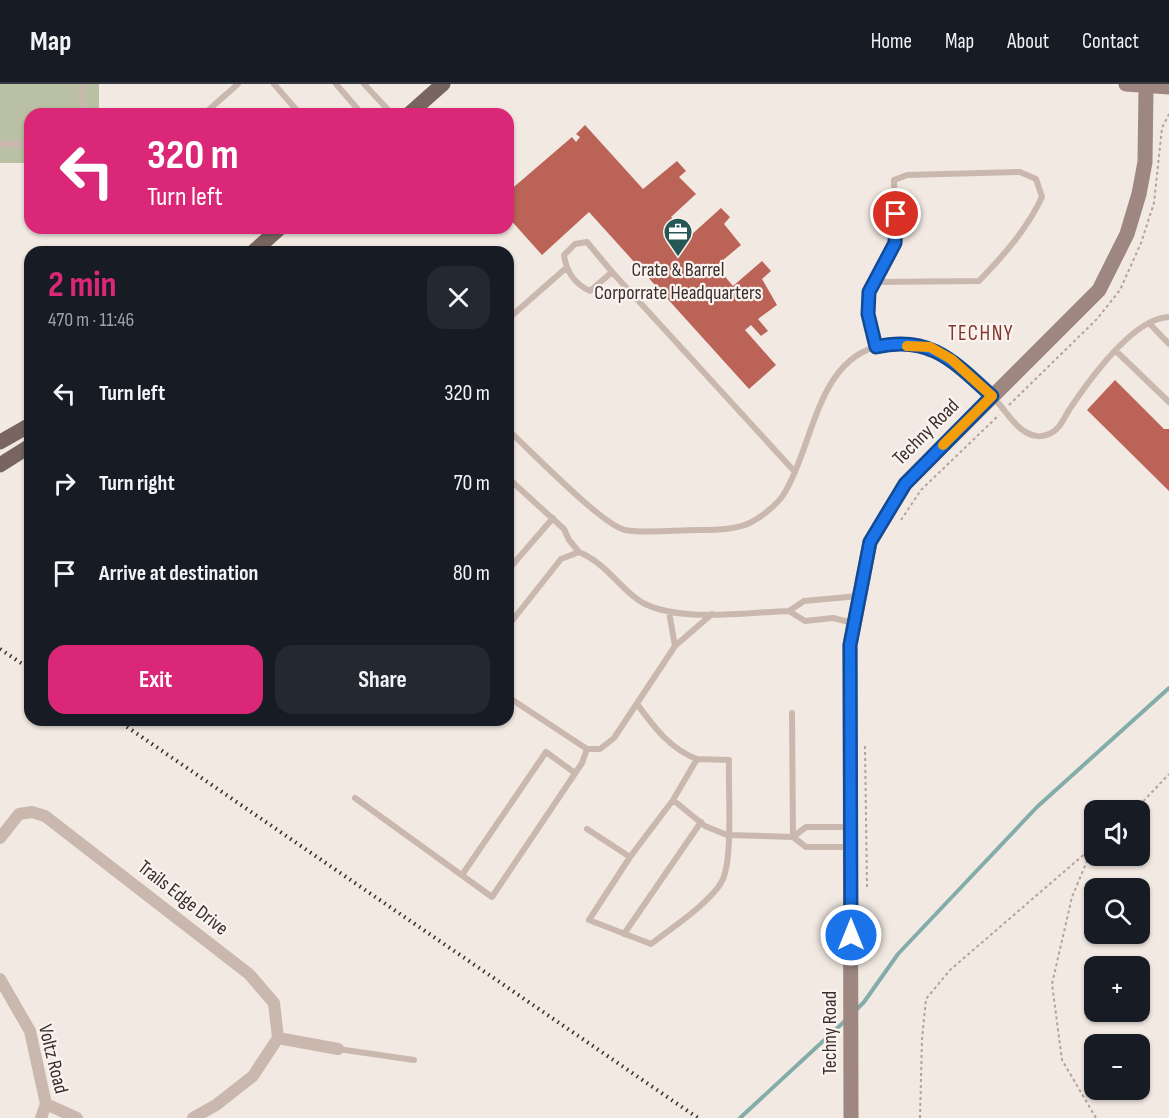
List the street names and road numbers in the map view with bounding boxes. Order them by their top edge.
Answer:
street label: Techny Road [888,394,964,470]
street label: Trails Edge Drive [133,855,233,941]
street label: Techny Road [818,991,842,1075]
street label: Voltz Road [33,1022,73,1096]

